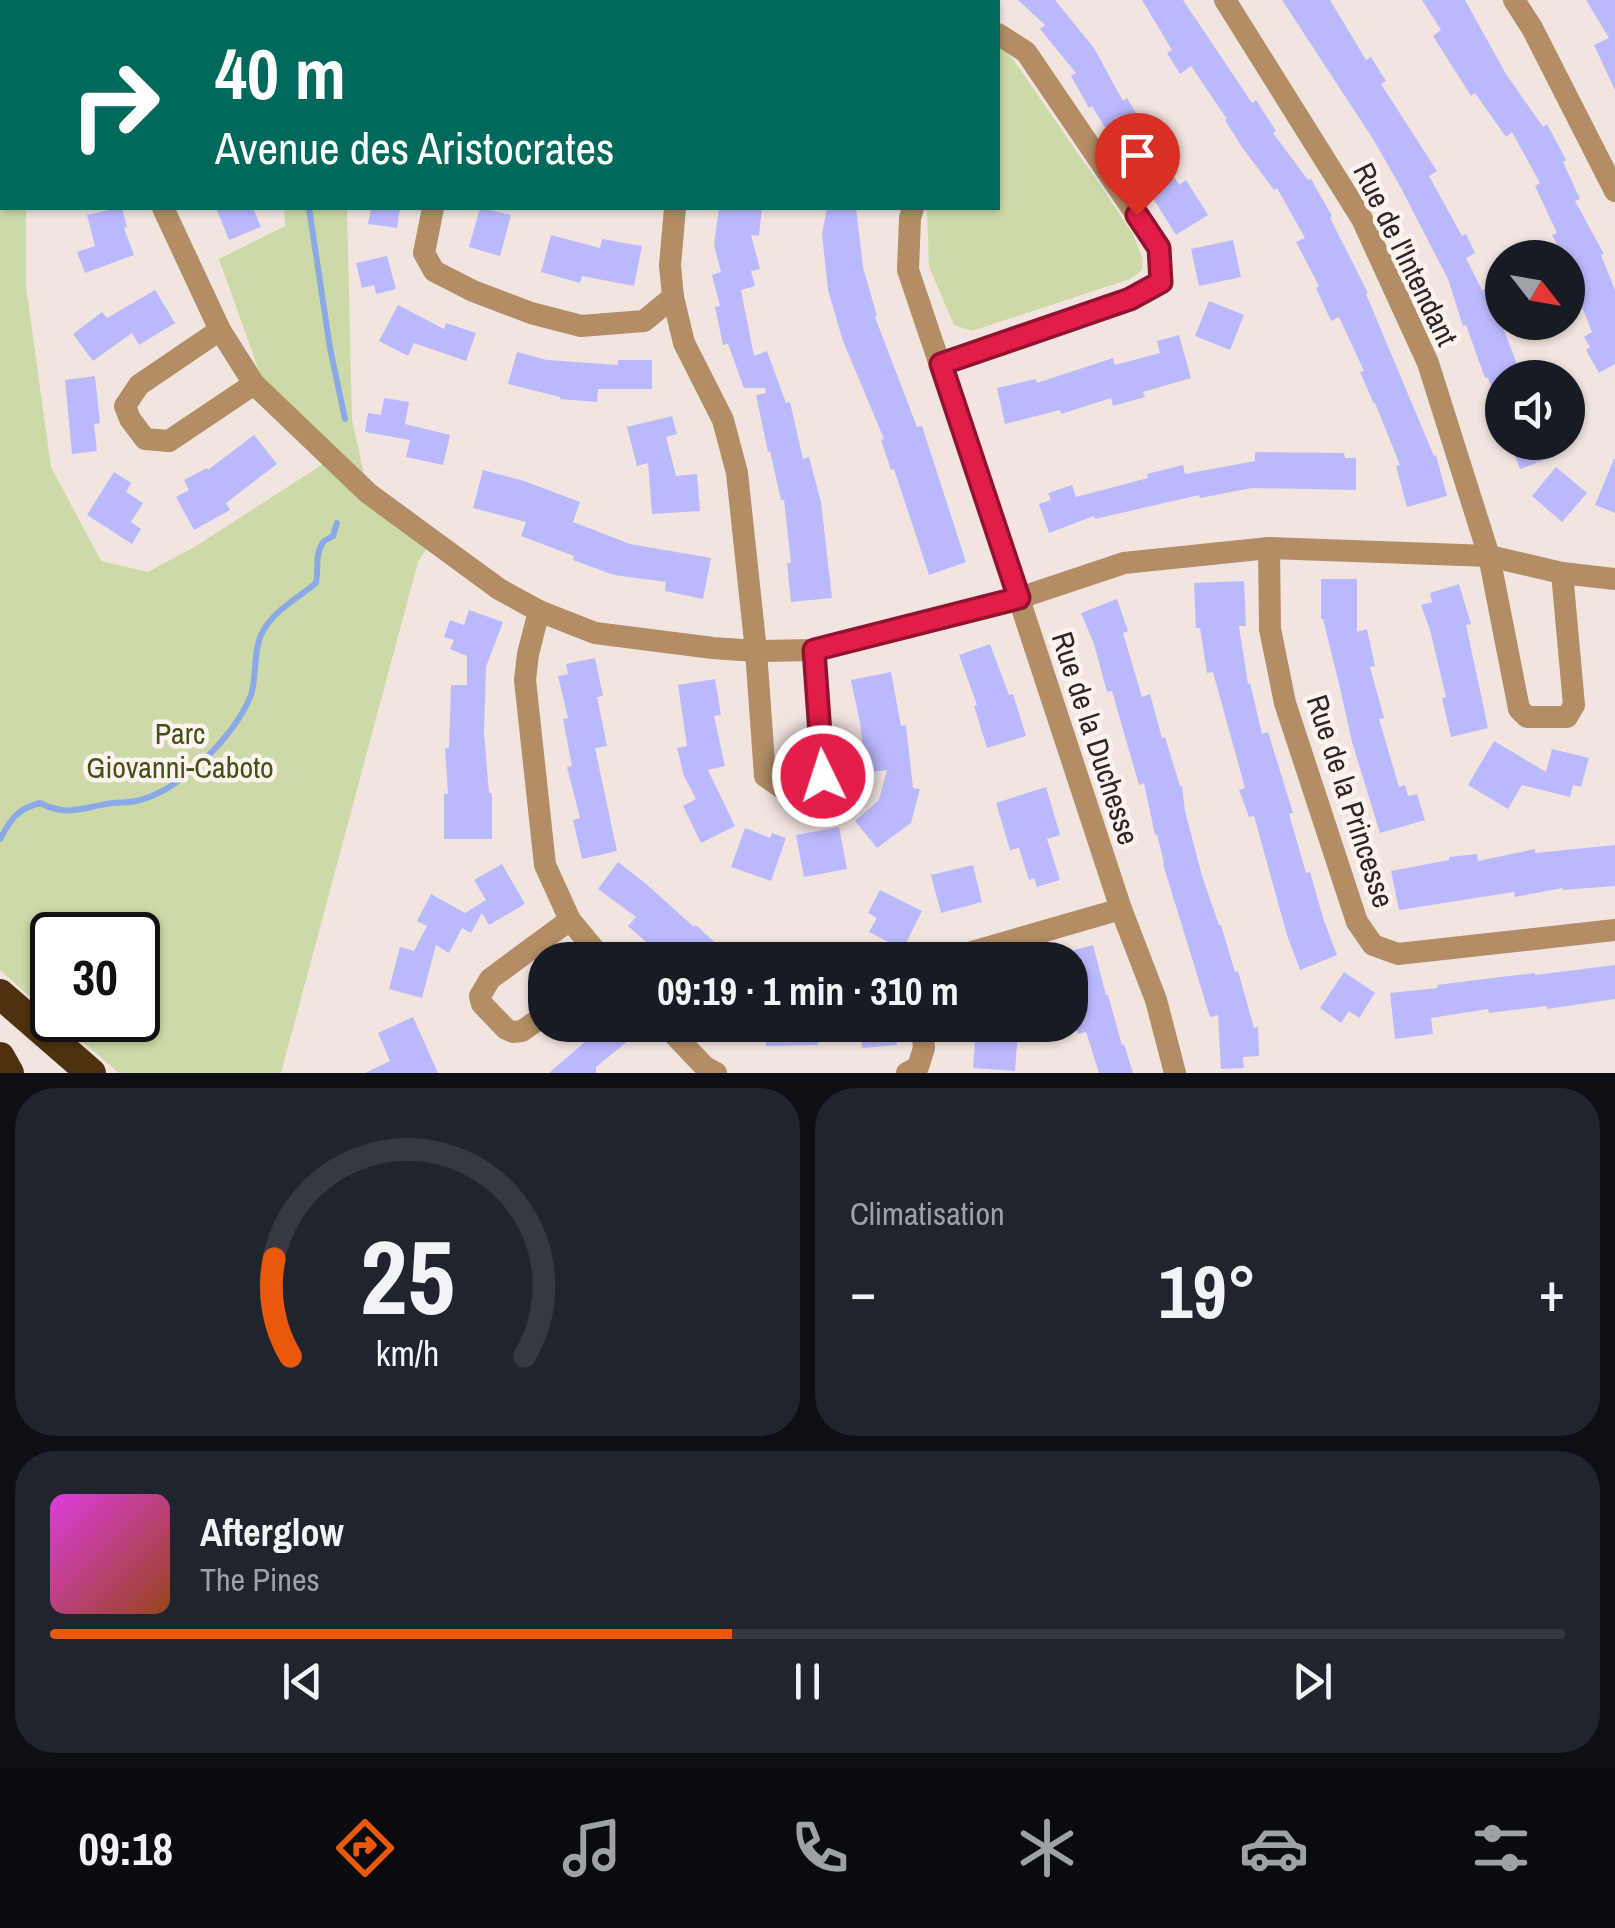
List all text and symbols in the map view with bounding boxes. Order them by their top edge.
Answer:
text: 40 m [215,27,346,121]
icon: right [50,40,180,170]
pin [1095,113,1180,216]
text: Avenue des Aristocrates [215,117,614,178]
icon: arrive [1110,128,1165,183]
street label: Rue de l'Intendant [1344,156,1468,352]
north arrow [1485,240,1585,340]
map controls [1485,240,1585,460]
button: sound [1485,360,1585,460]
street label: Rue de la Duchesse [1043,626,1149,850]
street label: Rue de la Princesse [1298,689,1404,913]
park label: Parc Giovanni-Caboto [86,713,274,787]
position arrow [771,724,875,828]
speed limit sign: 30 [30,912,160,1042]
text: 09:19 · 1 min · 310 m [657,966,959,1017]
text: Climatisation [850,1192,1005,1235]
text: 25 [360,1206,455,1346]
text: 19° [1158,1240,1257,1341]
text: − [850,1254,876,1328]
text: + [1539,1254,1565,1328]
text: km/h [376,1329,439,1377]
text: Afterglow [200,1507,344,1558]
text: The Pines [200,1558,320,1601]
icon: previous [275,1654,330,1709]
icon: pause [780,1654,835,1709]
icon: next [1285,1654,1340,1709]
icon: directions [330,1813,400,1883]
icon: music [557,1813,627,1883]
icon: phone [785,1813,855,1883]
icon: climate [1012,1813,1082,1883]
icon: car [1239,1813,1309,1883]
icon: filters [1466,1813,1536,1883]
text: 09:18 [79,1818,173,1879]

